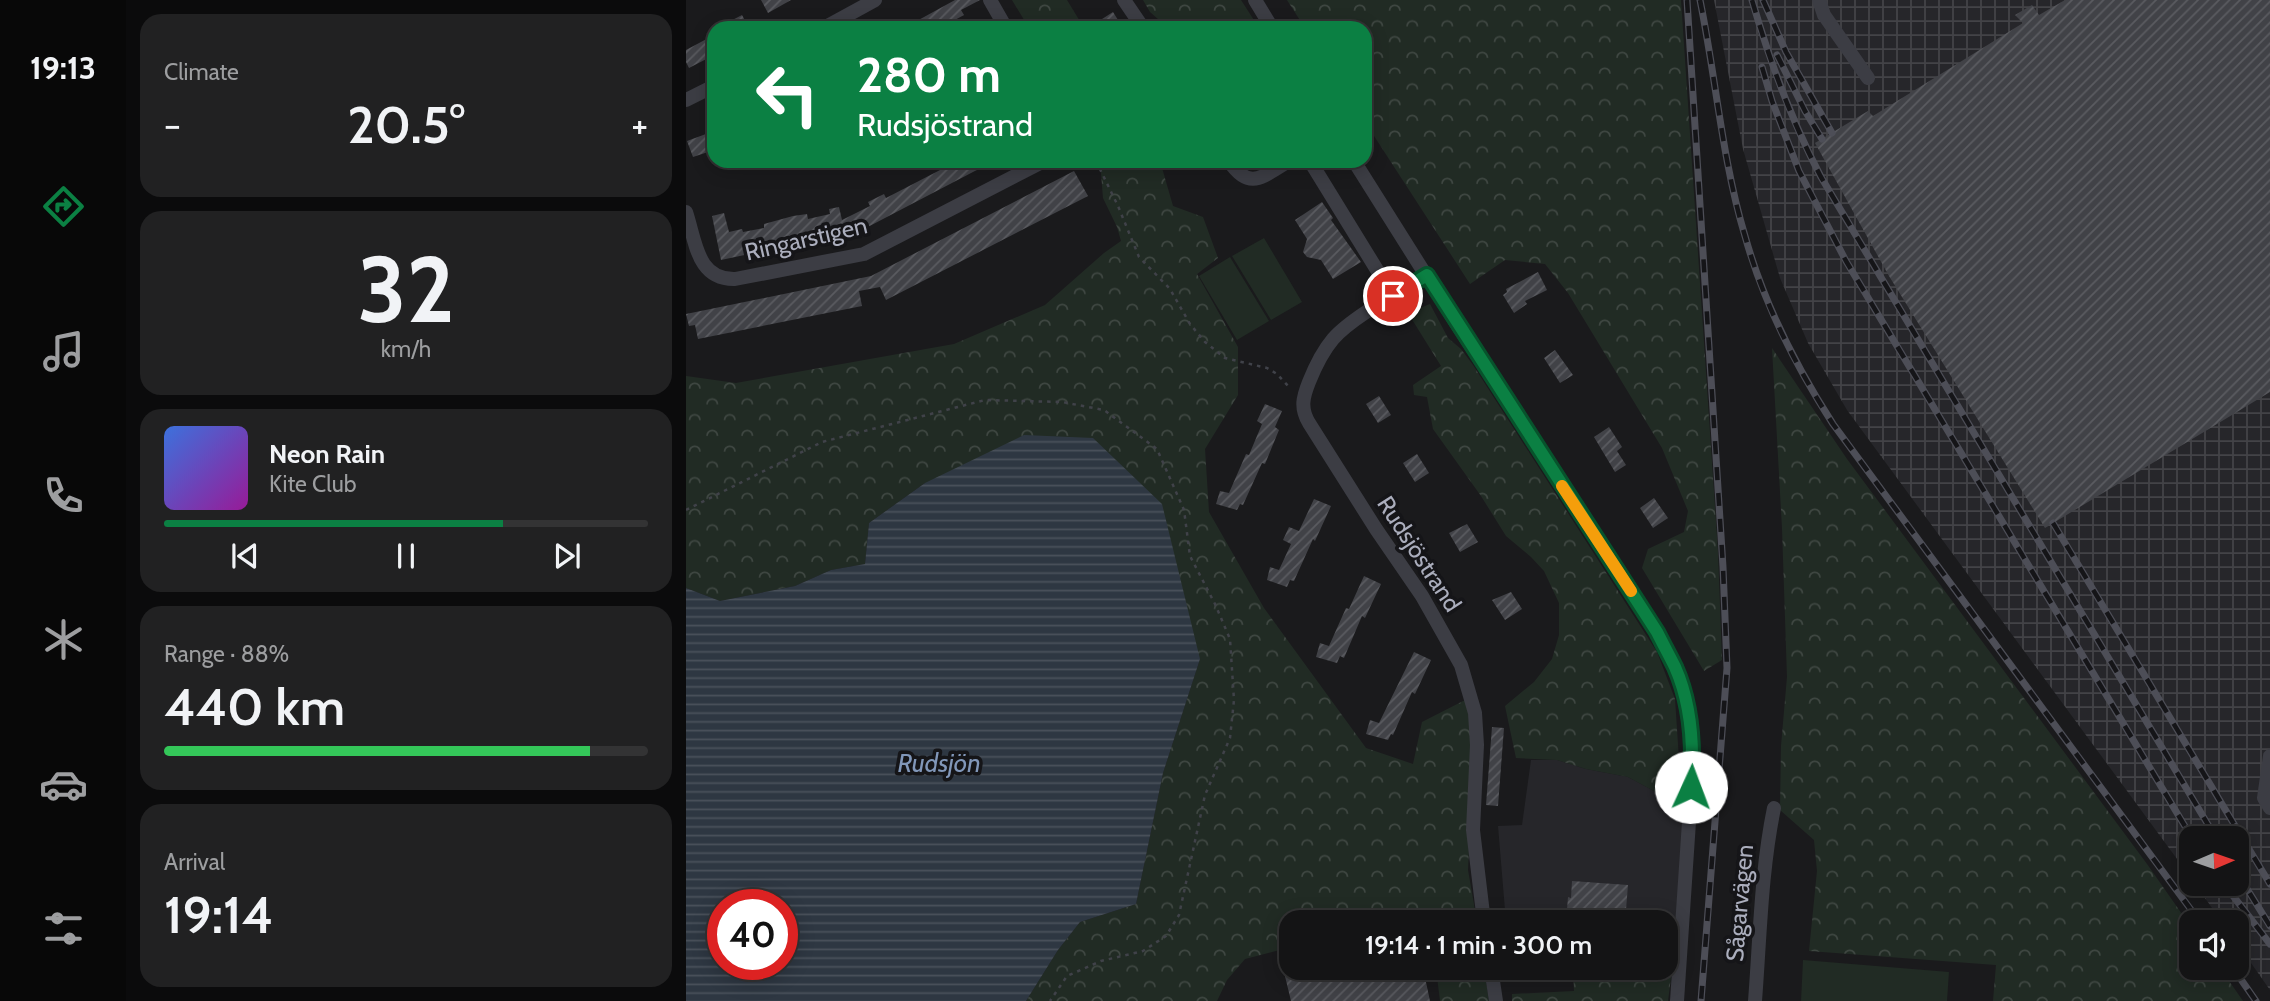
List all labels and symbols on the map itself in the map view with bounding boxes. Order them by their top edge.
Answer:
street label: Ringarstigen [742,210,870,267]
pin [1363,266,1423,326]
street label: Rudsjöstrand [1371,490,1468,617]
water label: Rudsjön [897,747,981,779]
position arrow [1654,750,1728,824]
north arrow [2179,826,2249,896]
street label: Sågarvägen [1720,843,1759,963]
speed limit sign: 40 [707,889,798,980]

